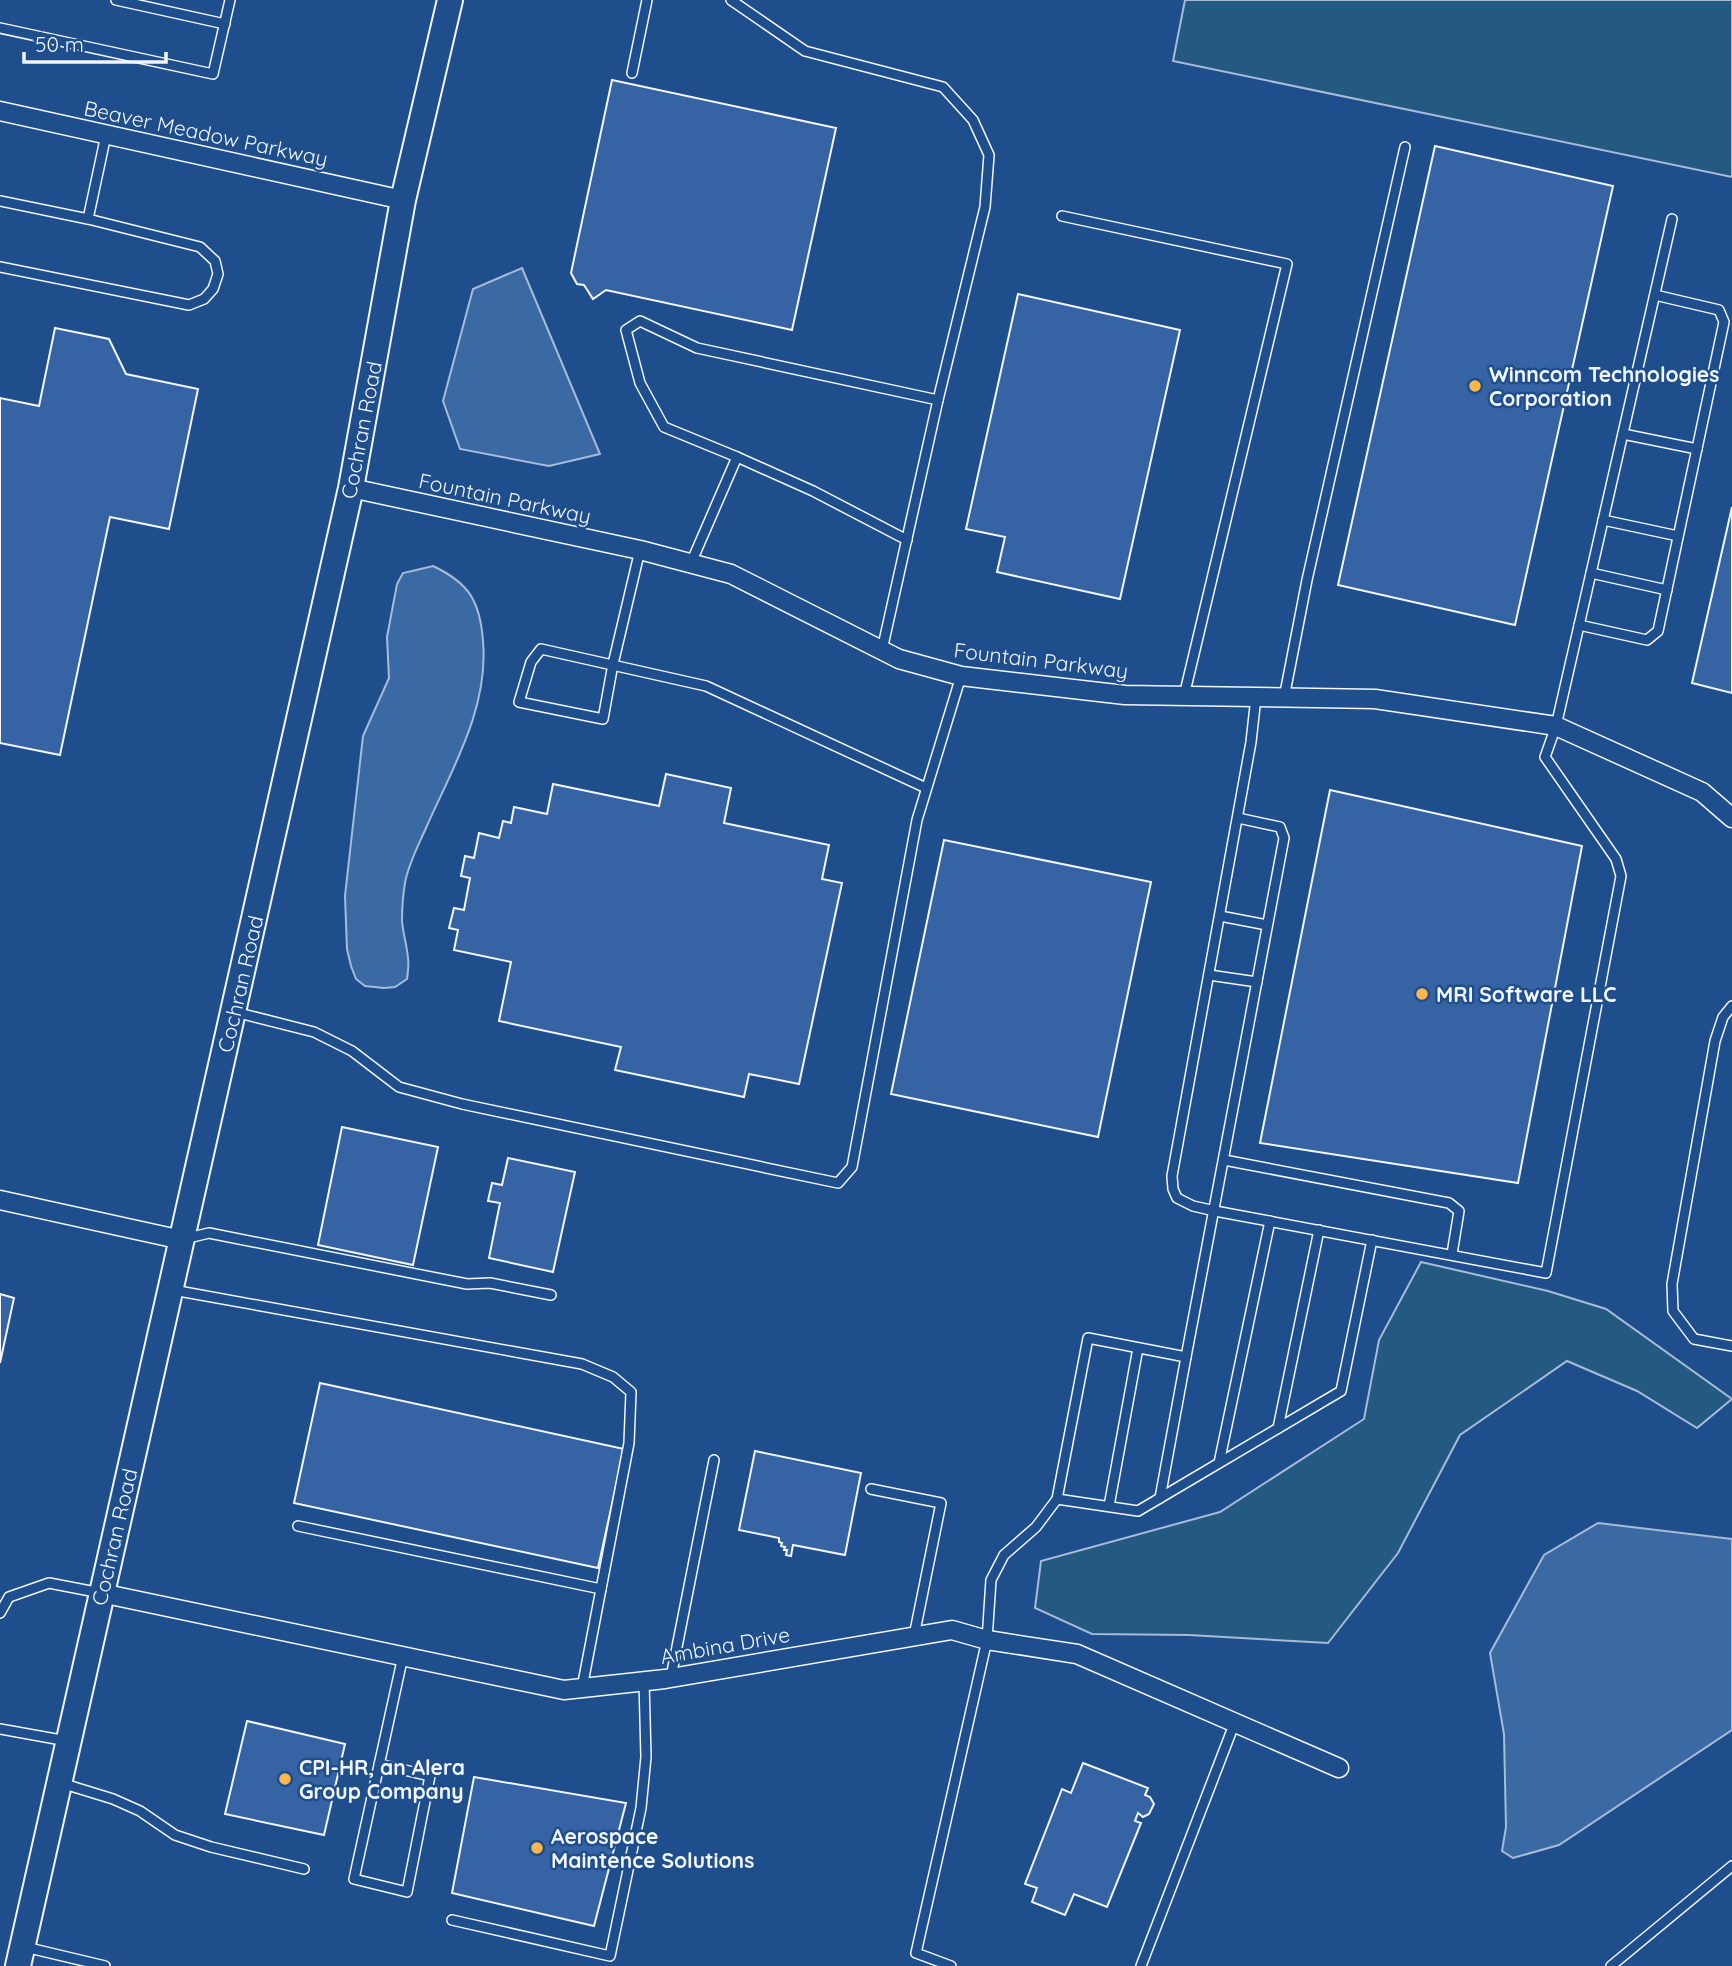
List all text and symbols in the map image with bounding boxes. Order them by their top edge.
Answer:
scale bar [24,21,166,65]
text: 50 m [35,31,84,57]
street label: Beaver Meadow Parkway [82,94,330,172]
street label: Cochran Road [335,359,387,501]
place label: Winncom Technologies Corporation [1489,361,1719,411]
marker: Winncom Technologies Corporation [1467,378,1483,394]
street label: Fountain Parkway [416,467,594,529]
street label: Fountain Parkway [952,636,1130,684]
street label: Cochran Road [212,913,268,1055]
place label: MRI Software LLC [1436,981,1616,1007]
marker: MRI Software LLC [1414,986,1430,1002]
street label: Cochran Road [86,1466,142,1608]
street label: Ambina Drive [658,1621,792,1669]
place label: CPI-HR, an Alera Group Company [299,1754,465,1804]
marker: CPI-HR, an Alera Group Company [277,1771,293,1787]
place label: Aerospace Maintence Solutions [551,1823,754,1873]
marker: Aerospace Maintence Solutions [529,1840,545,1856]

